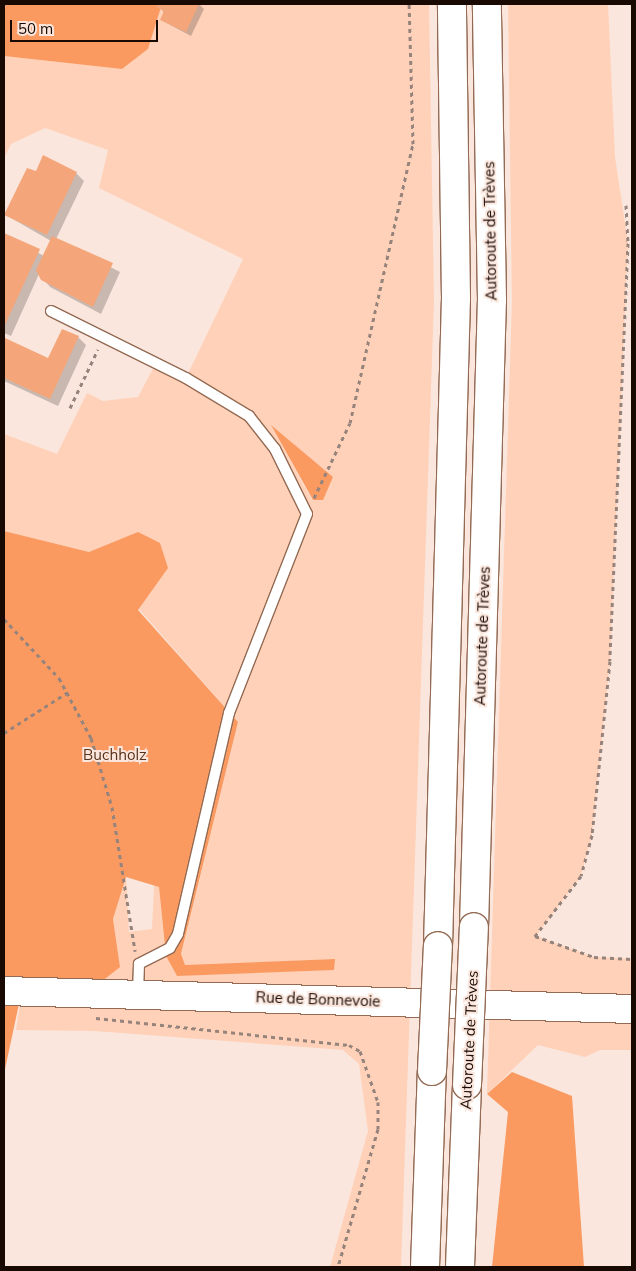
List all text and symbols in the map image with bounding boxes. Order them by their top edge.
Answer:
scale bar [12,10,160,42]
text: 50 m [18,19,53,38]
street label: Autoroute de Trèves [480,161,500,301]
street label: Autoroute de Trèves [471,566,493,706]
park label: Buchholz [83,746,147,764]
street label: Autoroute de Trèves [456,970,482,1110]
street label: Rue de Bonnevoie [255,988,381,1010]

